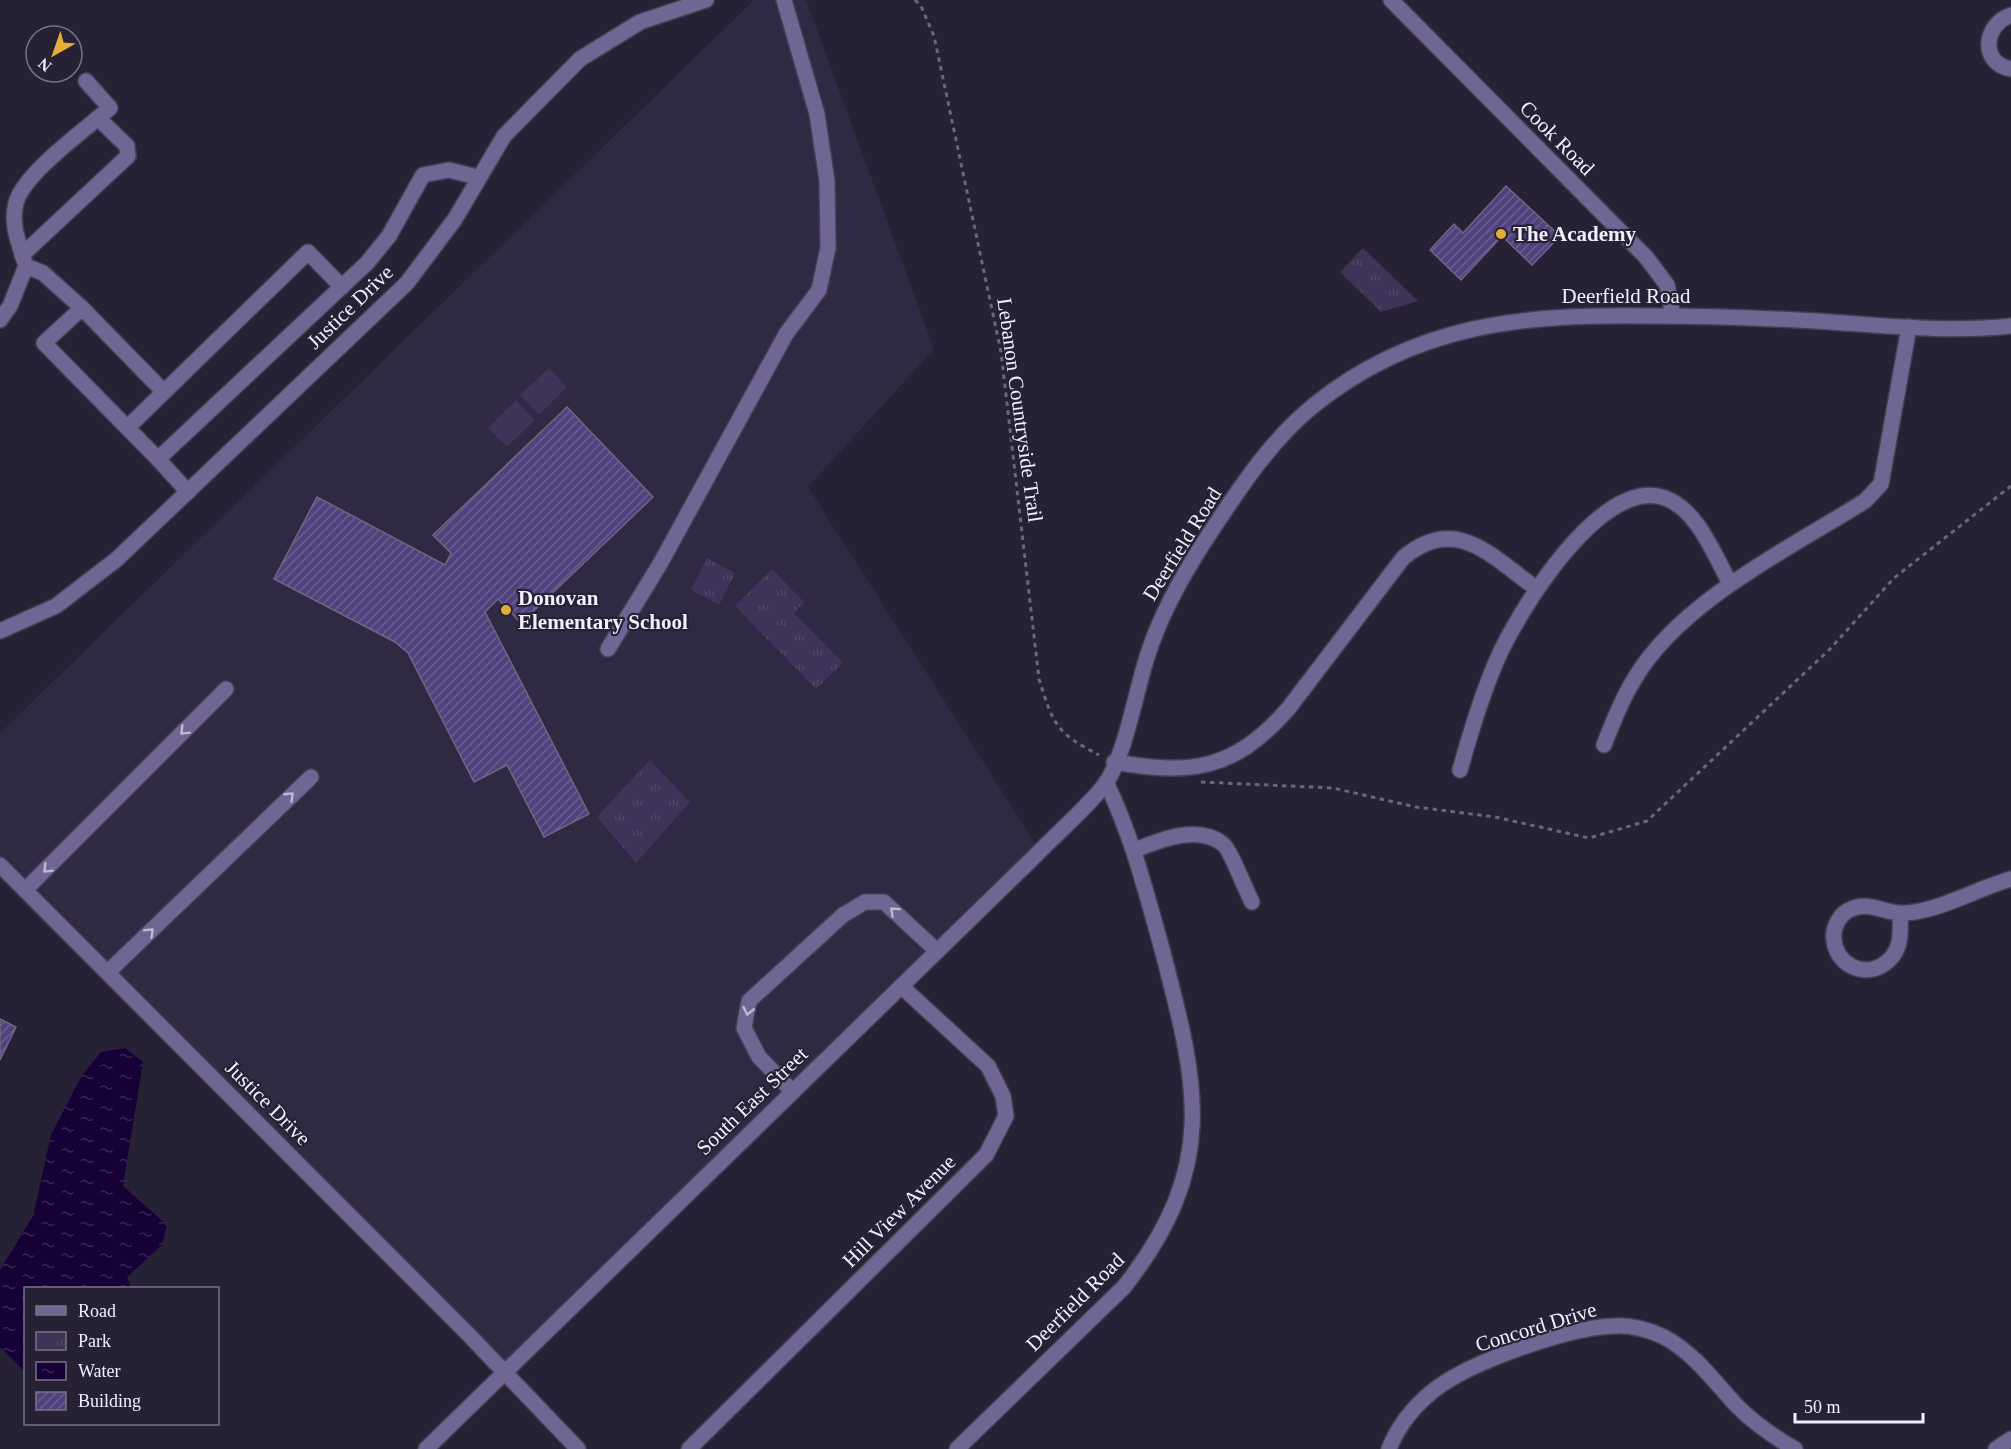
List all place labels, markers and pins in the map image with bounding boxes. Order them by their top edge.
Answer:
place label: The Academy [1513,222,1637,246]
marker: The Academy [1494,227,1508,241]
place label: Donovan Elementary School [518,586,688,634]
marker: Donovan Elementary School [499,603,513,617]

